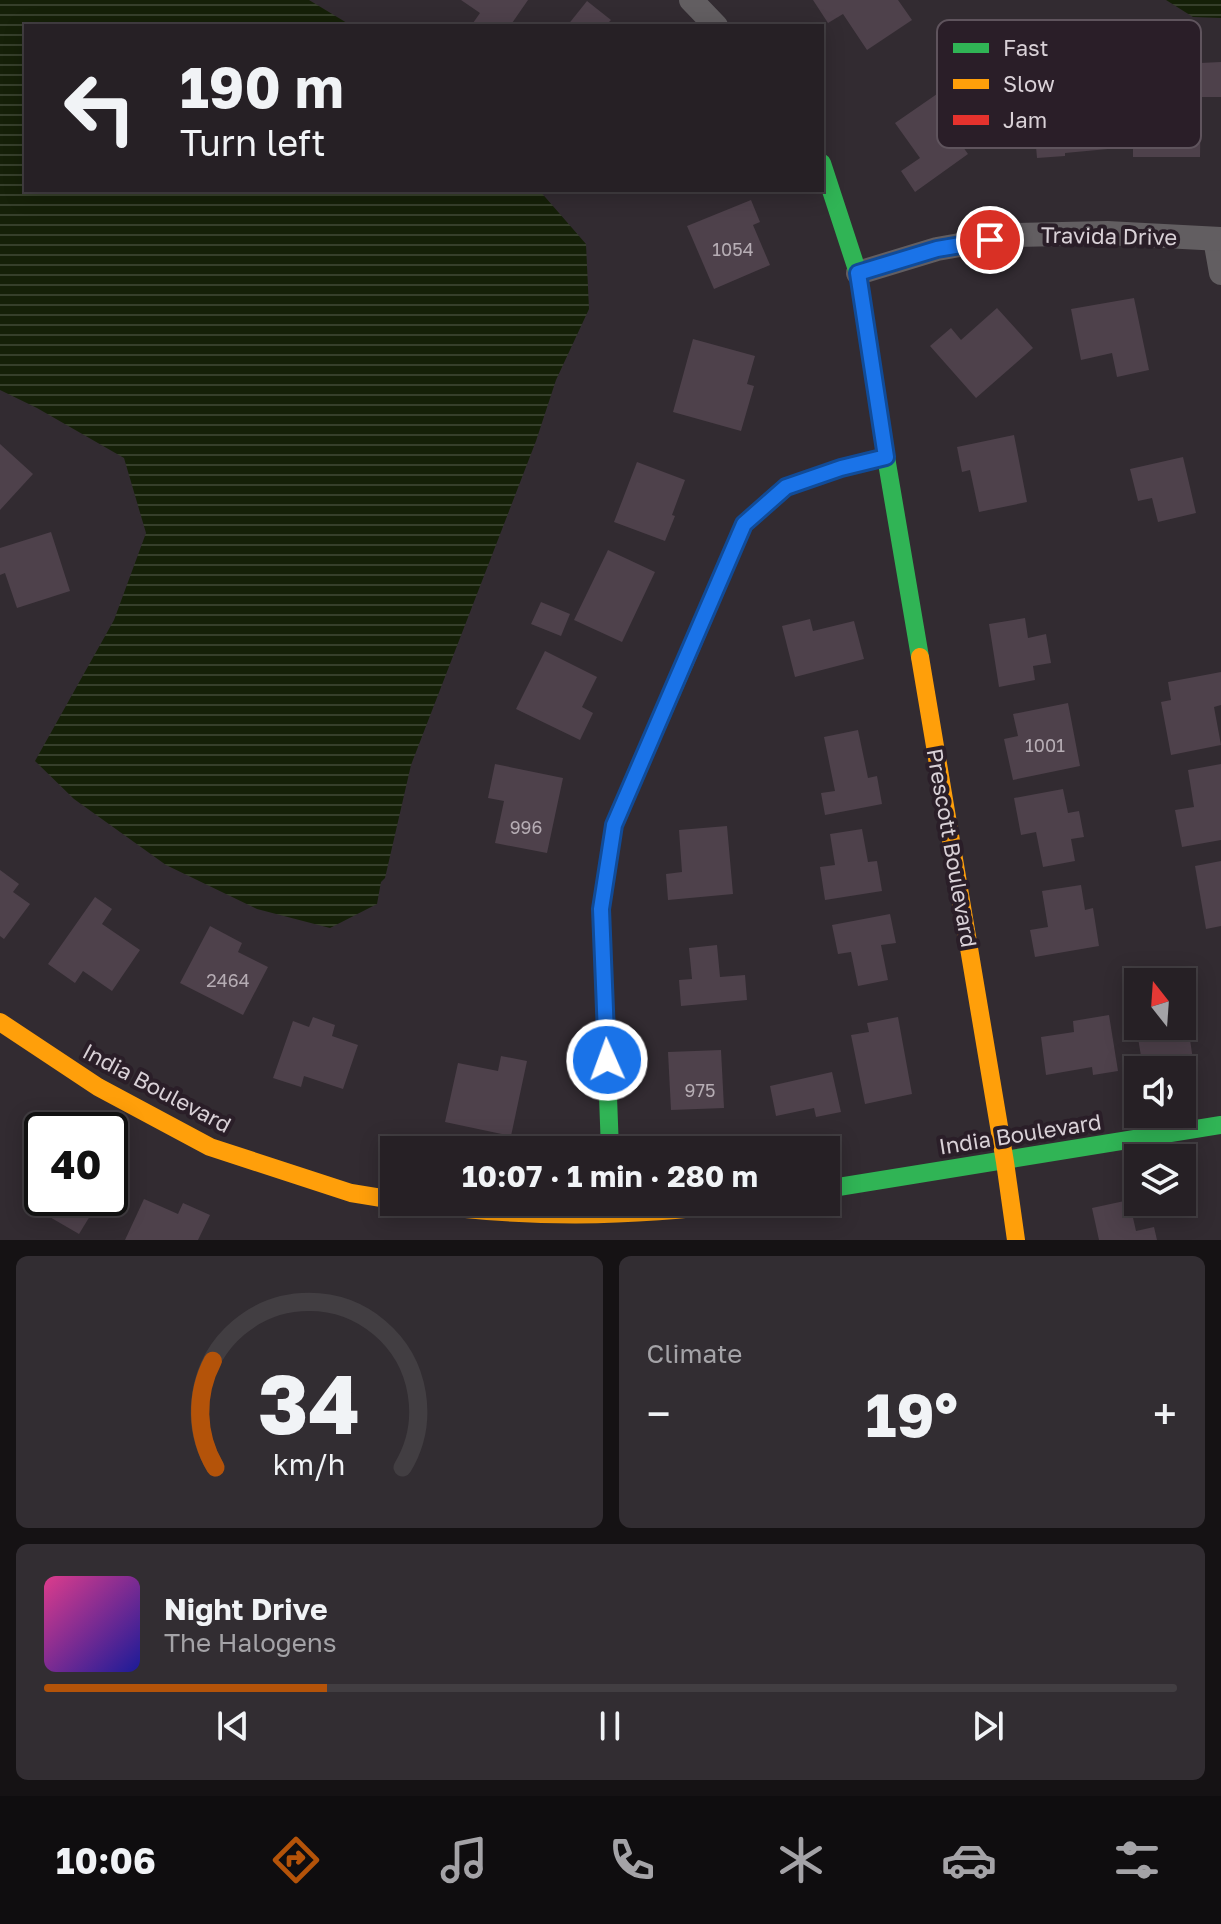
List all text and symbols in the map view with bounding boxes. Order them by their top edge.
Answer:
legend [937,20,1201,148]
text: Fast [1003,34,1049,61]
text: 190 m [180,53,344,120]
icon: left [48,56,152,160]
text: Slow [1003,70,1055,97]
text: Jam [1003,106,1047,133]
text: Turn left [180,121,326,164]
pin [956,206,1024,274]
icon: arrive [968,218,1012,262]
street label: Travida Drive [1041,221,1177,250]
house number: 1054 [712,238,754,260]
house number: 1001 [1025,734,1065,756]
street label: Prescott Boulevard [922,746,983,950]
house number: 996 [510,816,542,838]
north arrow [1124,968,1196,1040]
map controls [1124,968,1196,1216]
house number: 2464 [206,969,250,991]
position arrow [565,1018,649,1102]
street label: India Boulevard [78,1037,236,1138]
button: sound [1124,1056,1196,1128]
house number: 975 [685,1079,715,1101]
street label: India Boulevard [937,1107,1103,1160]
speed limit sign: 40 [24,1112,128,1216]
button: layers [1124,1144,1196,1216]
text: 10:07 · 1 min · 280 m [462,1158,758,1194]
text: Climate [647,1338,742,1369]
text: 34 [258,1352,361,1452]
text: 19° [866,1378,958,1450]
text: − [647,1387,671,1440]
text: + [1153,1387,1177,1440]
text: km/h [273,1447,346,1481]
text: Night Drive [164,1591,328,1627]
text: The Halogens [164,1627,337,1658]
icon: previous [211,1704,255,1748]
icon: pause [588,1704,632,1748]
icon: next [966,1704,1010,1748]
icon: directions [268,1832,324,1888]
icon: music [436,1832,492,1888]
icon: phone [604,1832,660,1888]
icon: climate [773,1832,829,1888]
icon: car [941,1832,997,1888]
icon: filters [1109,1832,1165,1888]
text: 10:06 [56,1839,156,1882]

